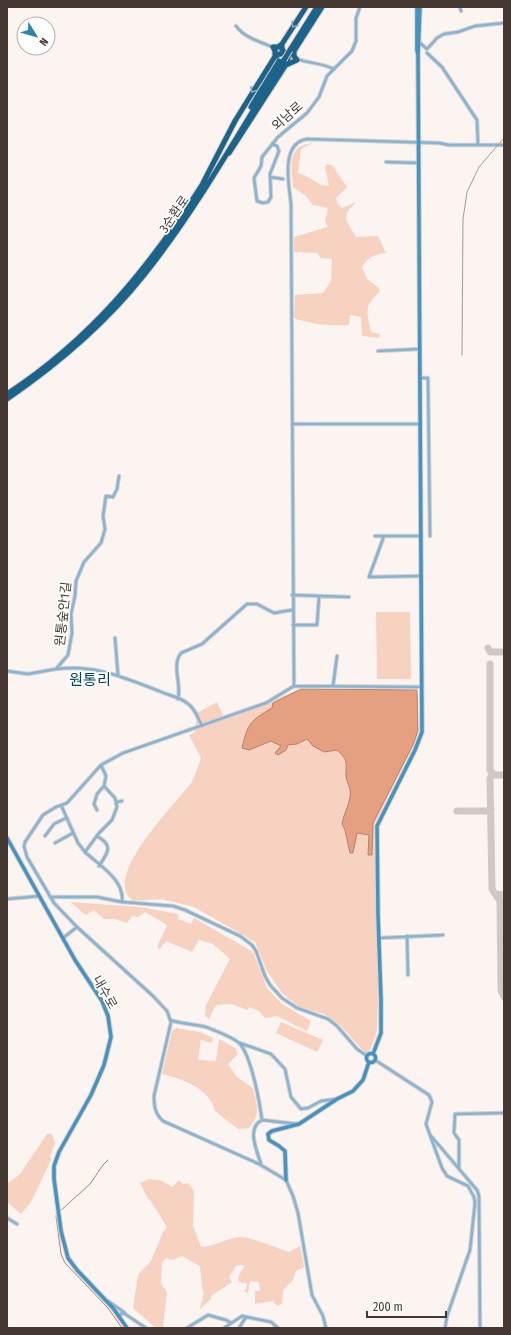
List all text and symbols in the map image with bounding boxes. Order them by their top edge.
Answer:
north arrow [16,16,56,56]
one-way arrow [292,21,299,28]
text: N [36,35,51,48]
one-way arrow [251,86,258,93]
street label: 외남로 [269,99,305,133]
street label: 3순환로 [156,192,192,236]
street label: 원통숲안1길 [52,581,74,647]
district label: 원통리 [69,671,111,689]
street label: 내수로 [90,973,120,1011]
scale bar [367,1293,446,1319]
text: 200 m [373,1300,403,1314]

